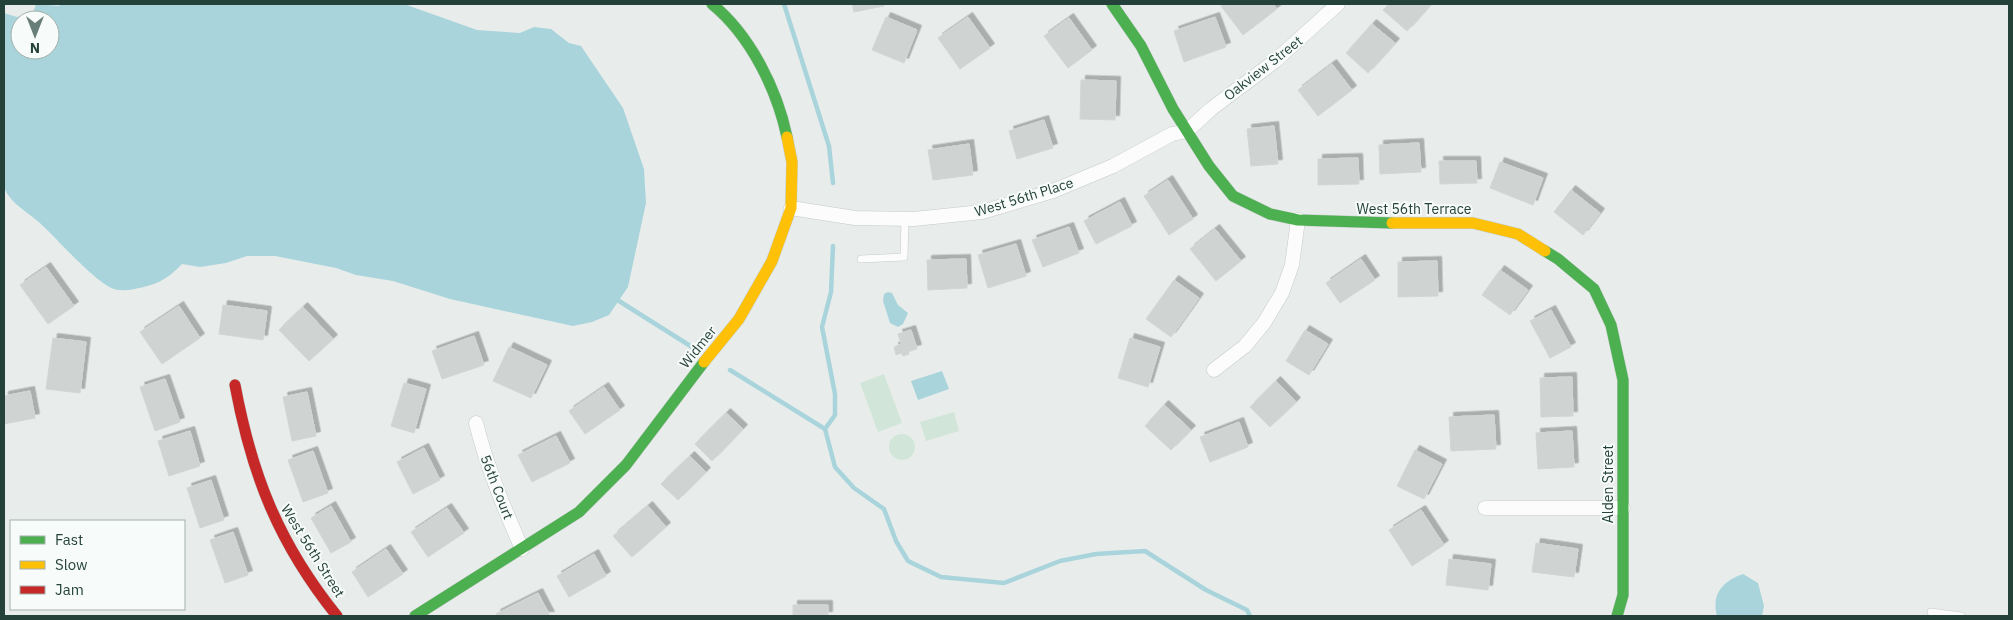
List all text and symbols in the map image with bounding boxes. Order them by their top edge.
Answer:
north arrow [10,10,60,60]
street label: Oakview Street [1220,32,1306,104]
text: N [30,39,40,57]
street label: West 56th Place [972,173,1076,221]
street label: West 56th Terrace [1357,200,1472,218]
street label: Widmer [676,322,720,372]
street label: Alden Street [1599,445,1617,523]
street label: 56th Court [476,452,518,522]
street label: West 56th Street [277,501,349,601]
legend [10,520,185,610]
text: Fast [55,530,83,549]
text: Slow [55,555,88,574]
text: Jam [55,580,84,599]

